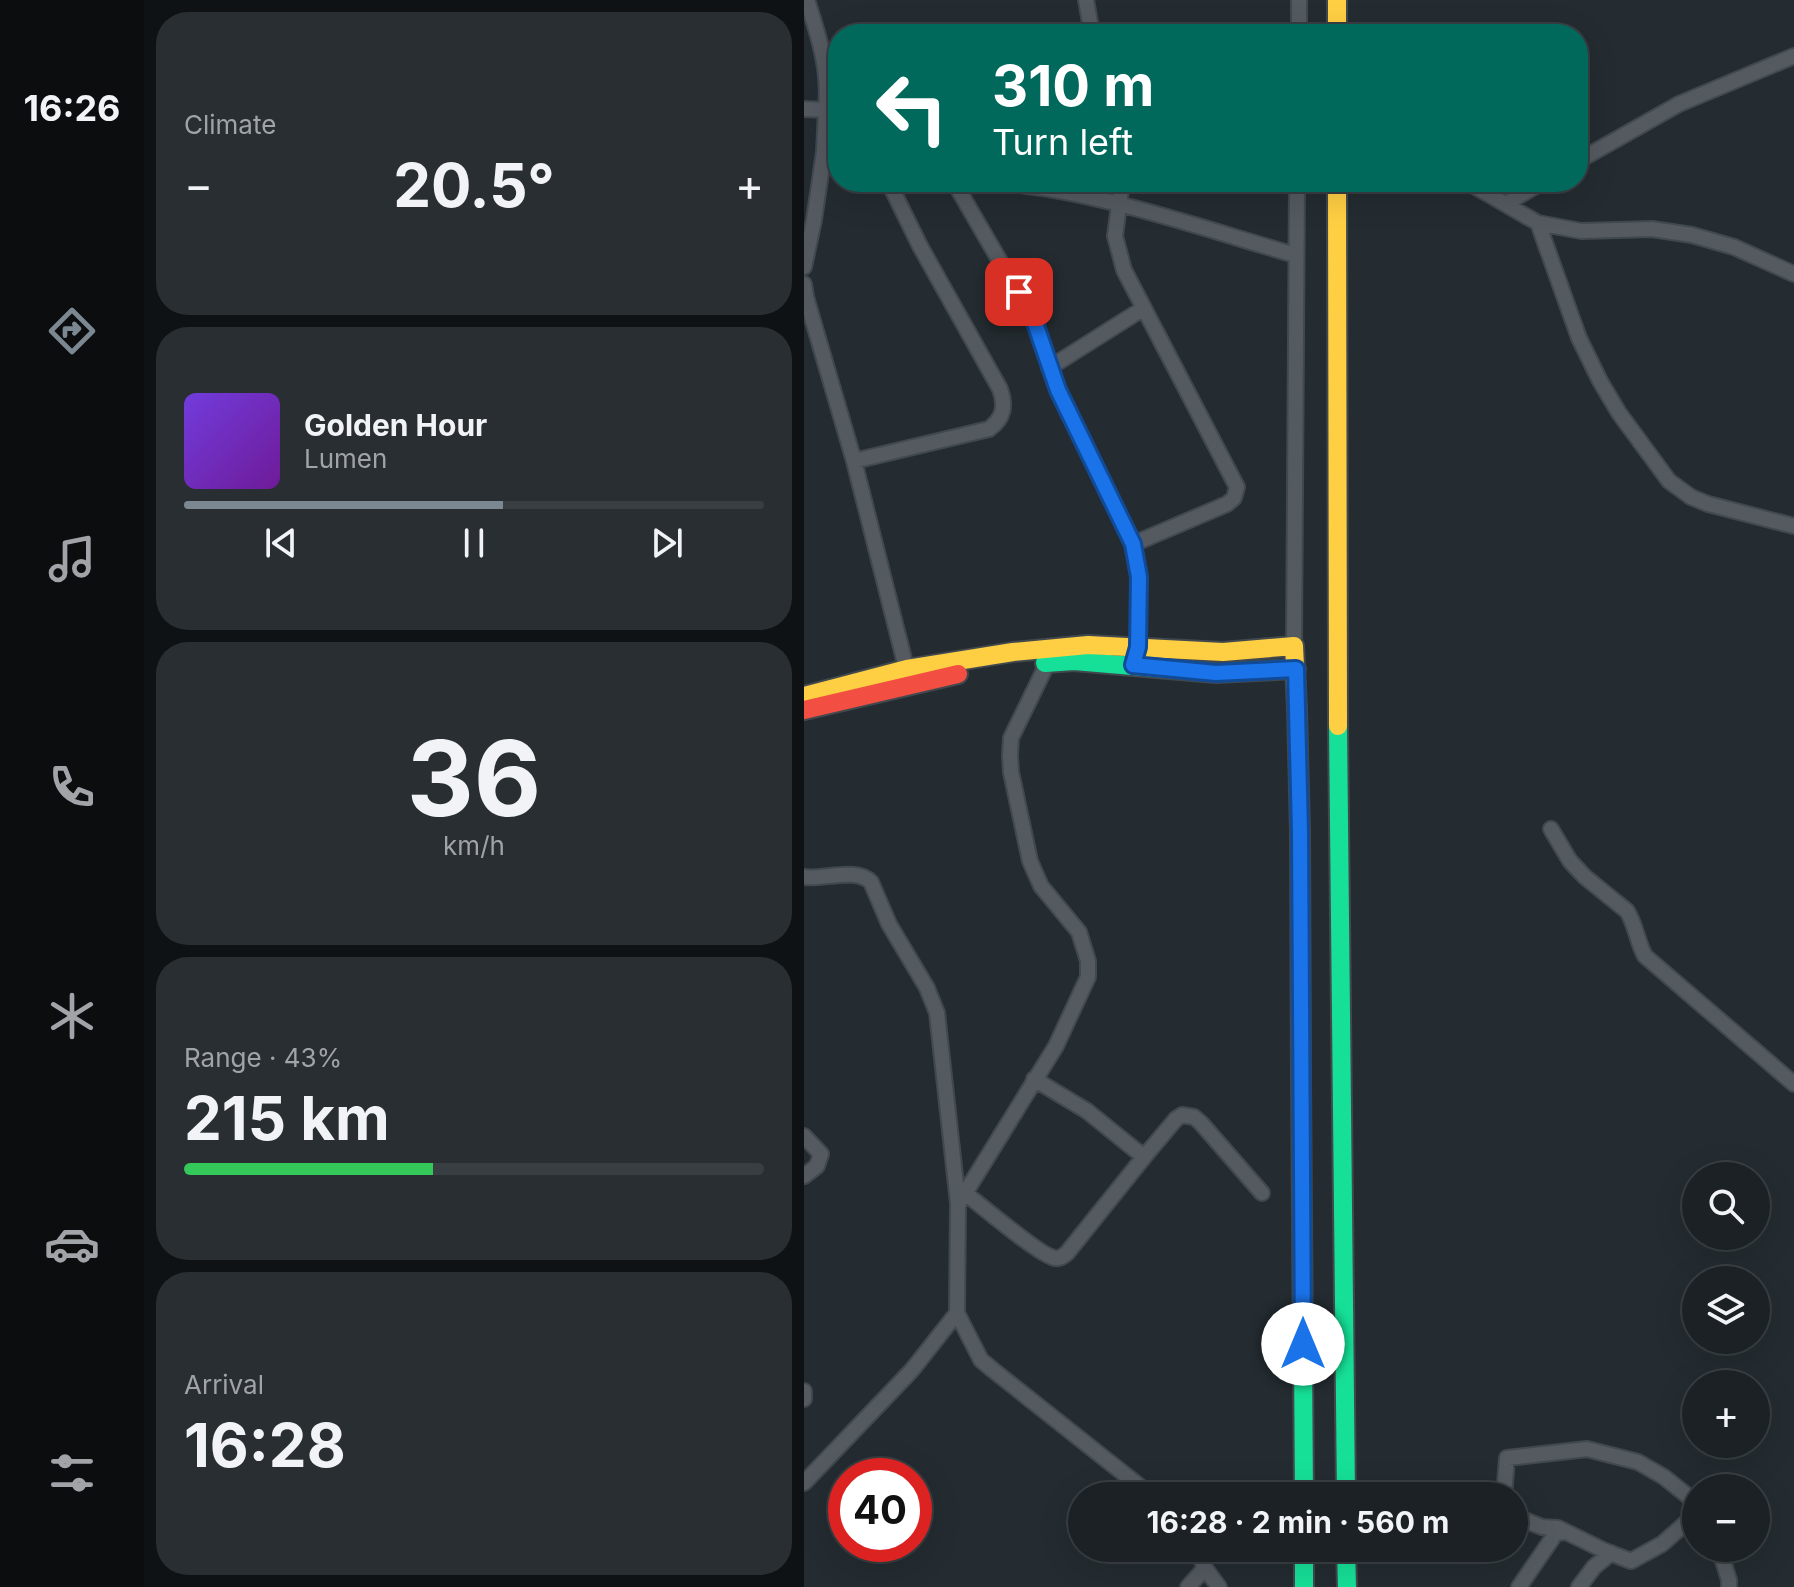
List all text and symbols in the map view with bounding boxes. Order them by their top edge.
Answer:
text: 310 m [992,52,1154,120]
icon: left [860,56,964,160]
text: 16:26 [24,86,120,130]
text: Climate [184,109,276,140]
text: Turn left [992,120,1133,164]
text: 20.5° [393,149,555,221]
text: − [184,158,213,212]
text: + [735,158,764,212]
pin [985,258,1053,326]
icon: arrive [997,270,1041,314]
icon: directions [44,303,100,359]
text: Golden Hour [304,407,487,443]
text: Lumen [304,443,387,474]
icon: previous [259,521,303,565]
icon: pause [452,521,496,565]
icon: next [645,521,689,565]
icon: music [44,531,100,587]
text: 36 [407,715,541,841]
icon: phone [44,759,100,815]
text: km/h [443,830,505,861]
icon: climate [44,988,100,1044]
text: Range · 43% [184,1042,342,1073]
text: 215 km [184,1082,390,1154]
map controls [1682,1162,1770,1562]
button: search [1682,1162,1770,1250]
icon: car [44,1216,100,1272]
button: layers [1682,1266,1770,1354]
position arrow [1261,1302,1345,1386]
text: Arrival [184,1369,264,1400]
button: + [1682,1370,1770,1458]
text: 16:28 [184,1409,346,1481]
icon: filters [44,1445,100,1501]
speed limit sign: 40 [828,1458,932,1562]
button: − [1682,1474,1770,1562]
text: 16:28 · 2 min · 560 m [1147,1504,1449,1540]

